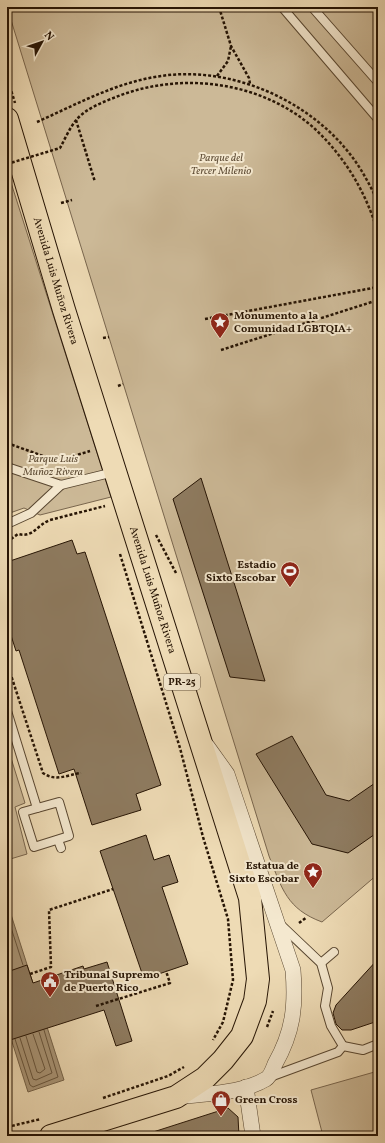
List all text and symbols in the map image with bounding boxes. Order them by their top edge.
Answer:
north arrow [22,22,62,62]
text: N [40,29,57,44]
park label: Parque del Tercer Milenio [191,151,251,179]
street label: Avenida Luis Muñoz Rivera [29,215,82,347]
place label: Monumento a la Comunidad LGBTQIA+ [234,309,352,337]
place icon: Monumento a la Comunidad LGBTQIA+ [209,311,231,339]
park label: Parque Luis Muñoz Rivera [22,452,83,480]
street label: Avenida Luis Muñoz Rivera [125,524,180,656]
place label: Estadio Sixto Escobar [206,558,277,586]
sports icon: Estadio Sixto Escobar [279,560,301,588]
road number: PR-25 [164,674,200,690]
place label: Estatua de Sixto Escobar [229,859,300,887]
place icon: Estatua de Sixto Escobar [302,861,324,889]
place label: Tribunal Supremo de Puerto Rico [64,968,159,996]
public building icon: Tribunal Supremo de Puerto Rico [39,970,61,998]
shop icon: Green Cross [210,1089,232,1117]
place label: Green Cross [235,1093,298,1108]

